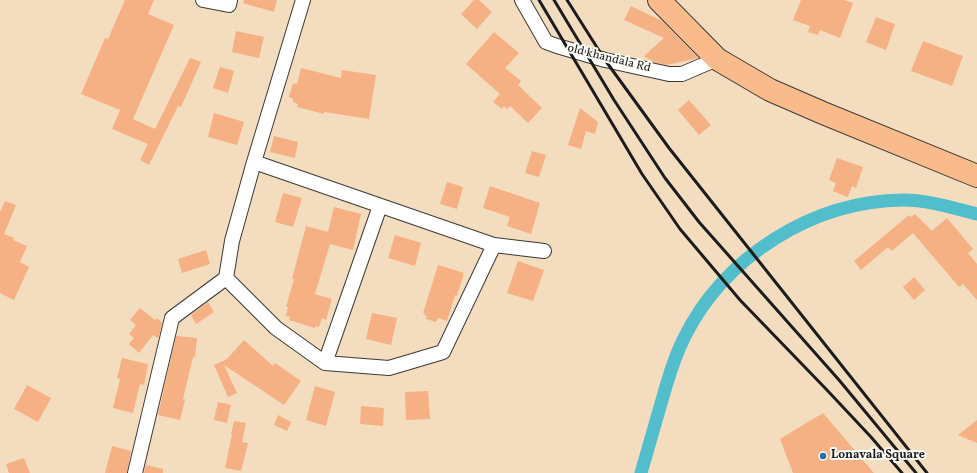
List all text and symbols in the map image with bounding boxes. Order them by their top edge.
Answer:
street label: old khandala Rd [566,42,652,76]
place label: Lonavala Square [831,449,925,463]
marker: Lonavala Square [818,451,828,461]

